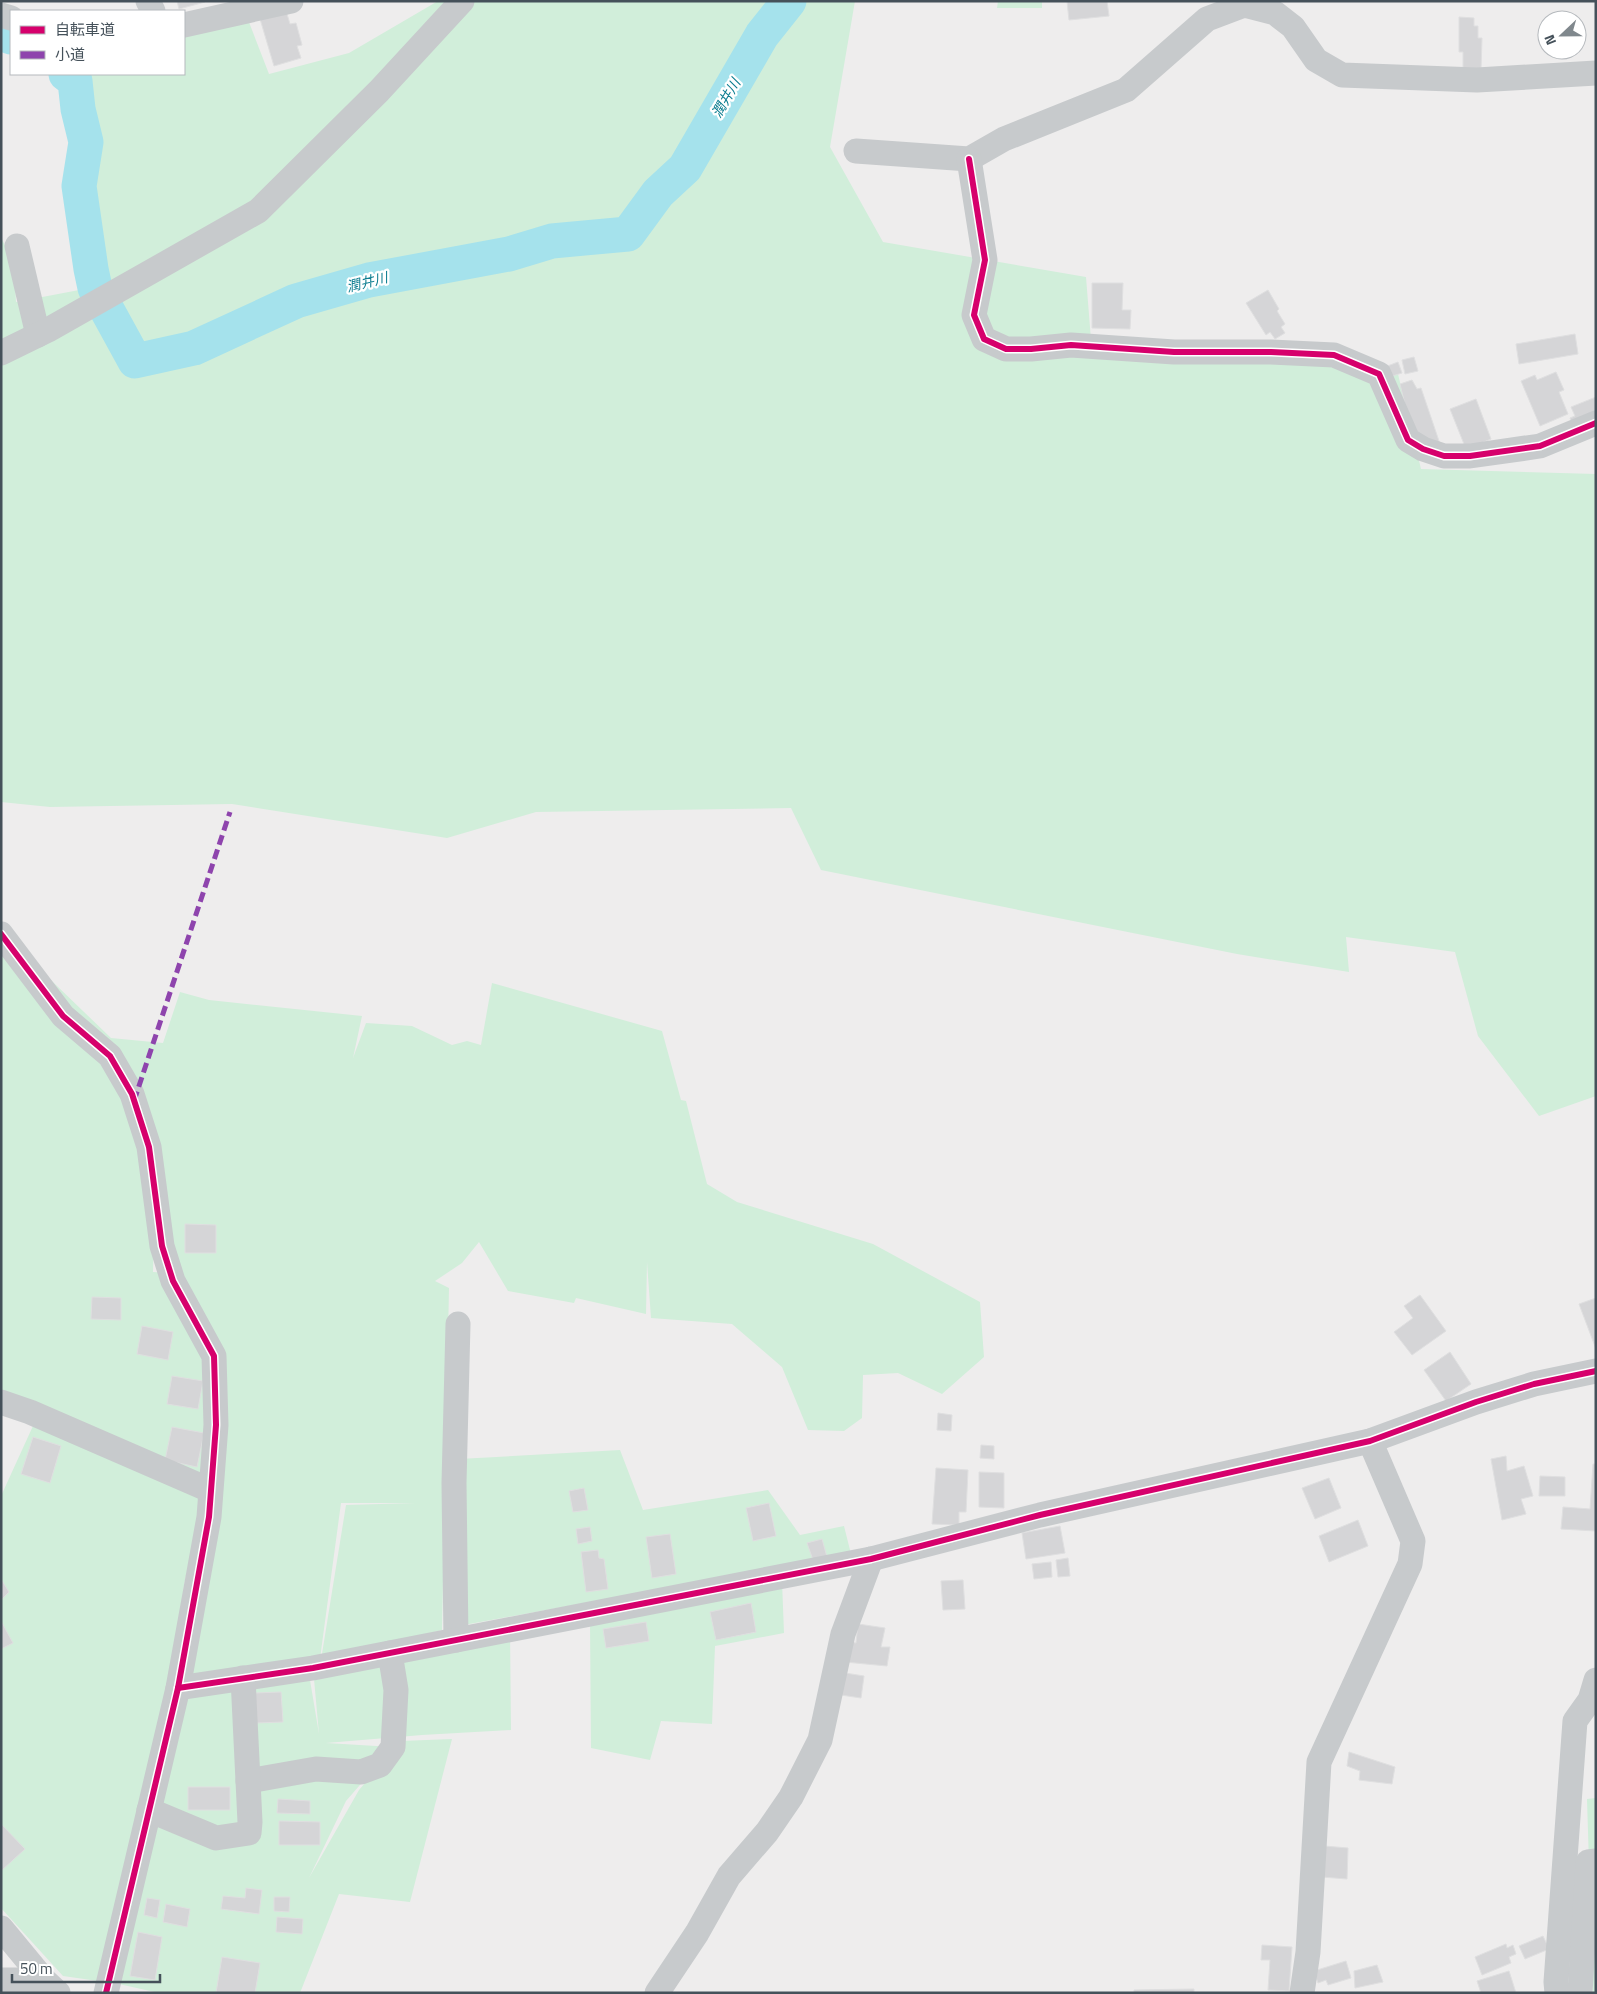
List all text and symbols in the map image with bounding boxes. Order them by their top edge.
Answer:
legend [10,10,185,75]
north arrow [1537,10,1587,60]
text: 自転車道 [55,18,115,41]
text: N [1538,32,1561,48]
text: 小道 [55,43,85,66]
water label: 潤井川 [706,73,746,121]
water label: 潤井川 [344,266,392,297]
scale bar [12,1952,160,1984]
text: 50 m [20,1957,53,1980]

